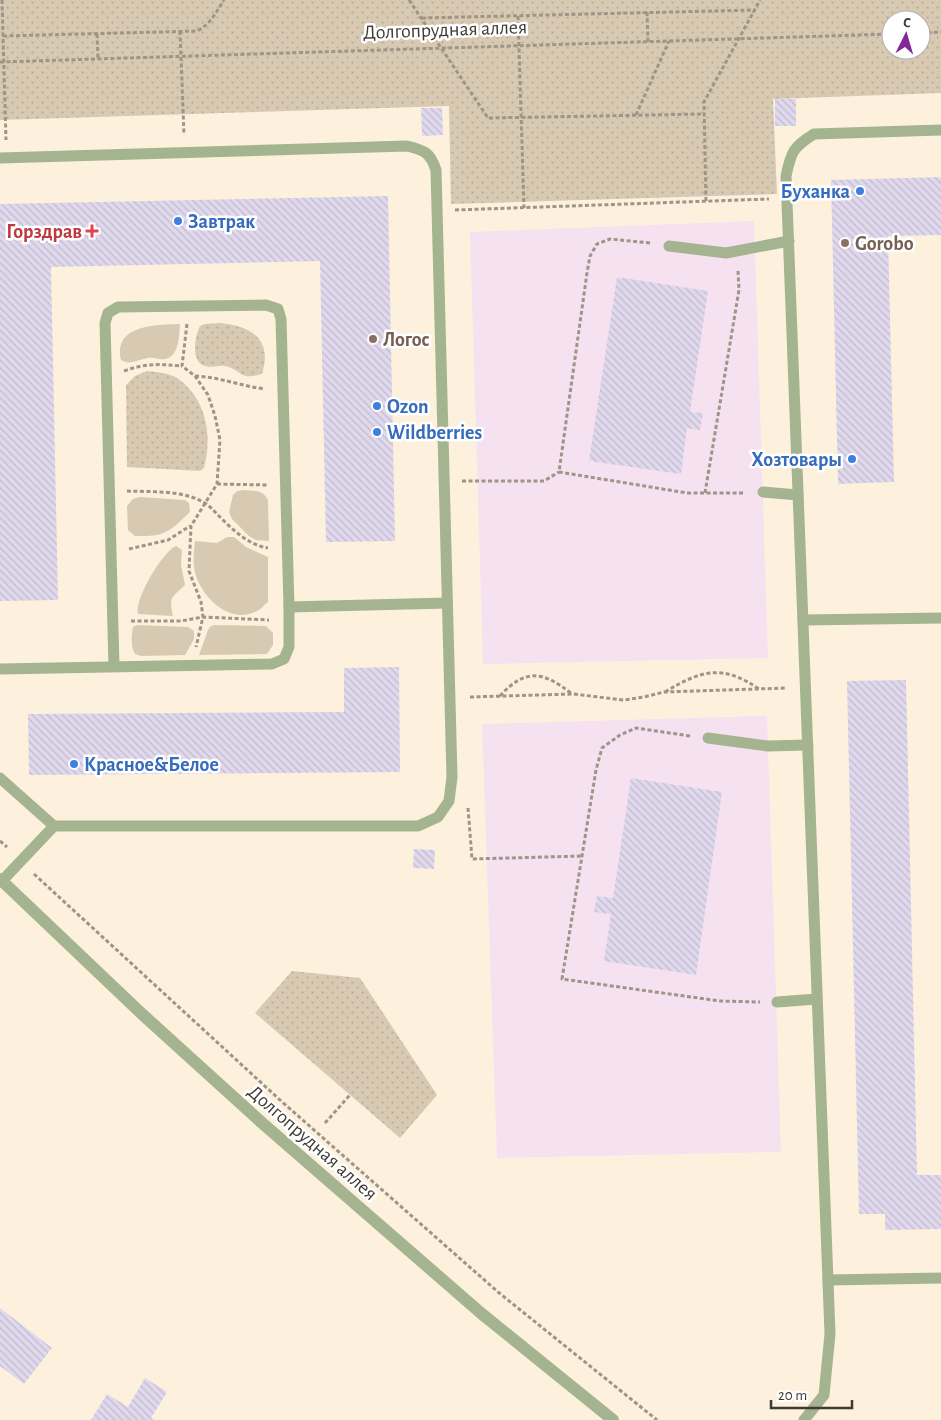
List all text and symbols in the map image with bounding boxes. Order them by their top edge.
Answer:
north arrow [881,10,931,60]
text: С [903,16,912,30]
street label: Долгопрудная аллея [363,17,527,43]
place label: Буханка [781,182,851,202]
marker: Буханка [854,185,866,197]
place label: Завтрак [188,212,255,232]
marker: Завтрак [172,215,184,227]
place label: Горздрав [6,222,82,242]
marker: Горздрав [86,225,98,237]
place label: Gorobo [855,234,914,254]
marker: Gorobo [839,237,851,249]
place label: Логос [383,330,430,350]
marker: Логос [367,333,379,345]
place label: Ozon [387,397,429,417]
marker: Ozon [371,400,383,412]
place label: Wildberries [387,423,483,443]
marker: Wildberries [371,426,383,438]
place label: Хозтовары [751,450,842,470]
marker: Хозтовары [846,453,858,465]
place label: Красное&Белое [84,755,219,775]
marker: Красное&Белое [68,758,80,770]
street label: Долгопрудная аллея [244,1081,381,1204]
scale bar [771,1378,852,1410]
text: 20 m [778,1388,807,1403]

